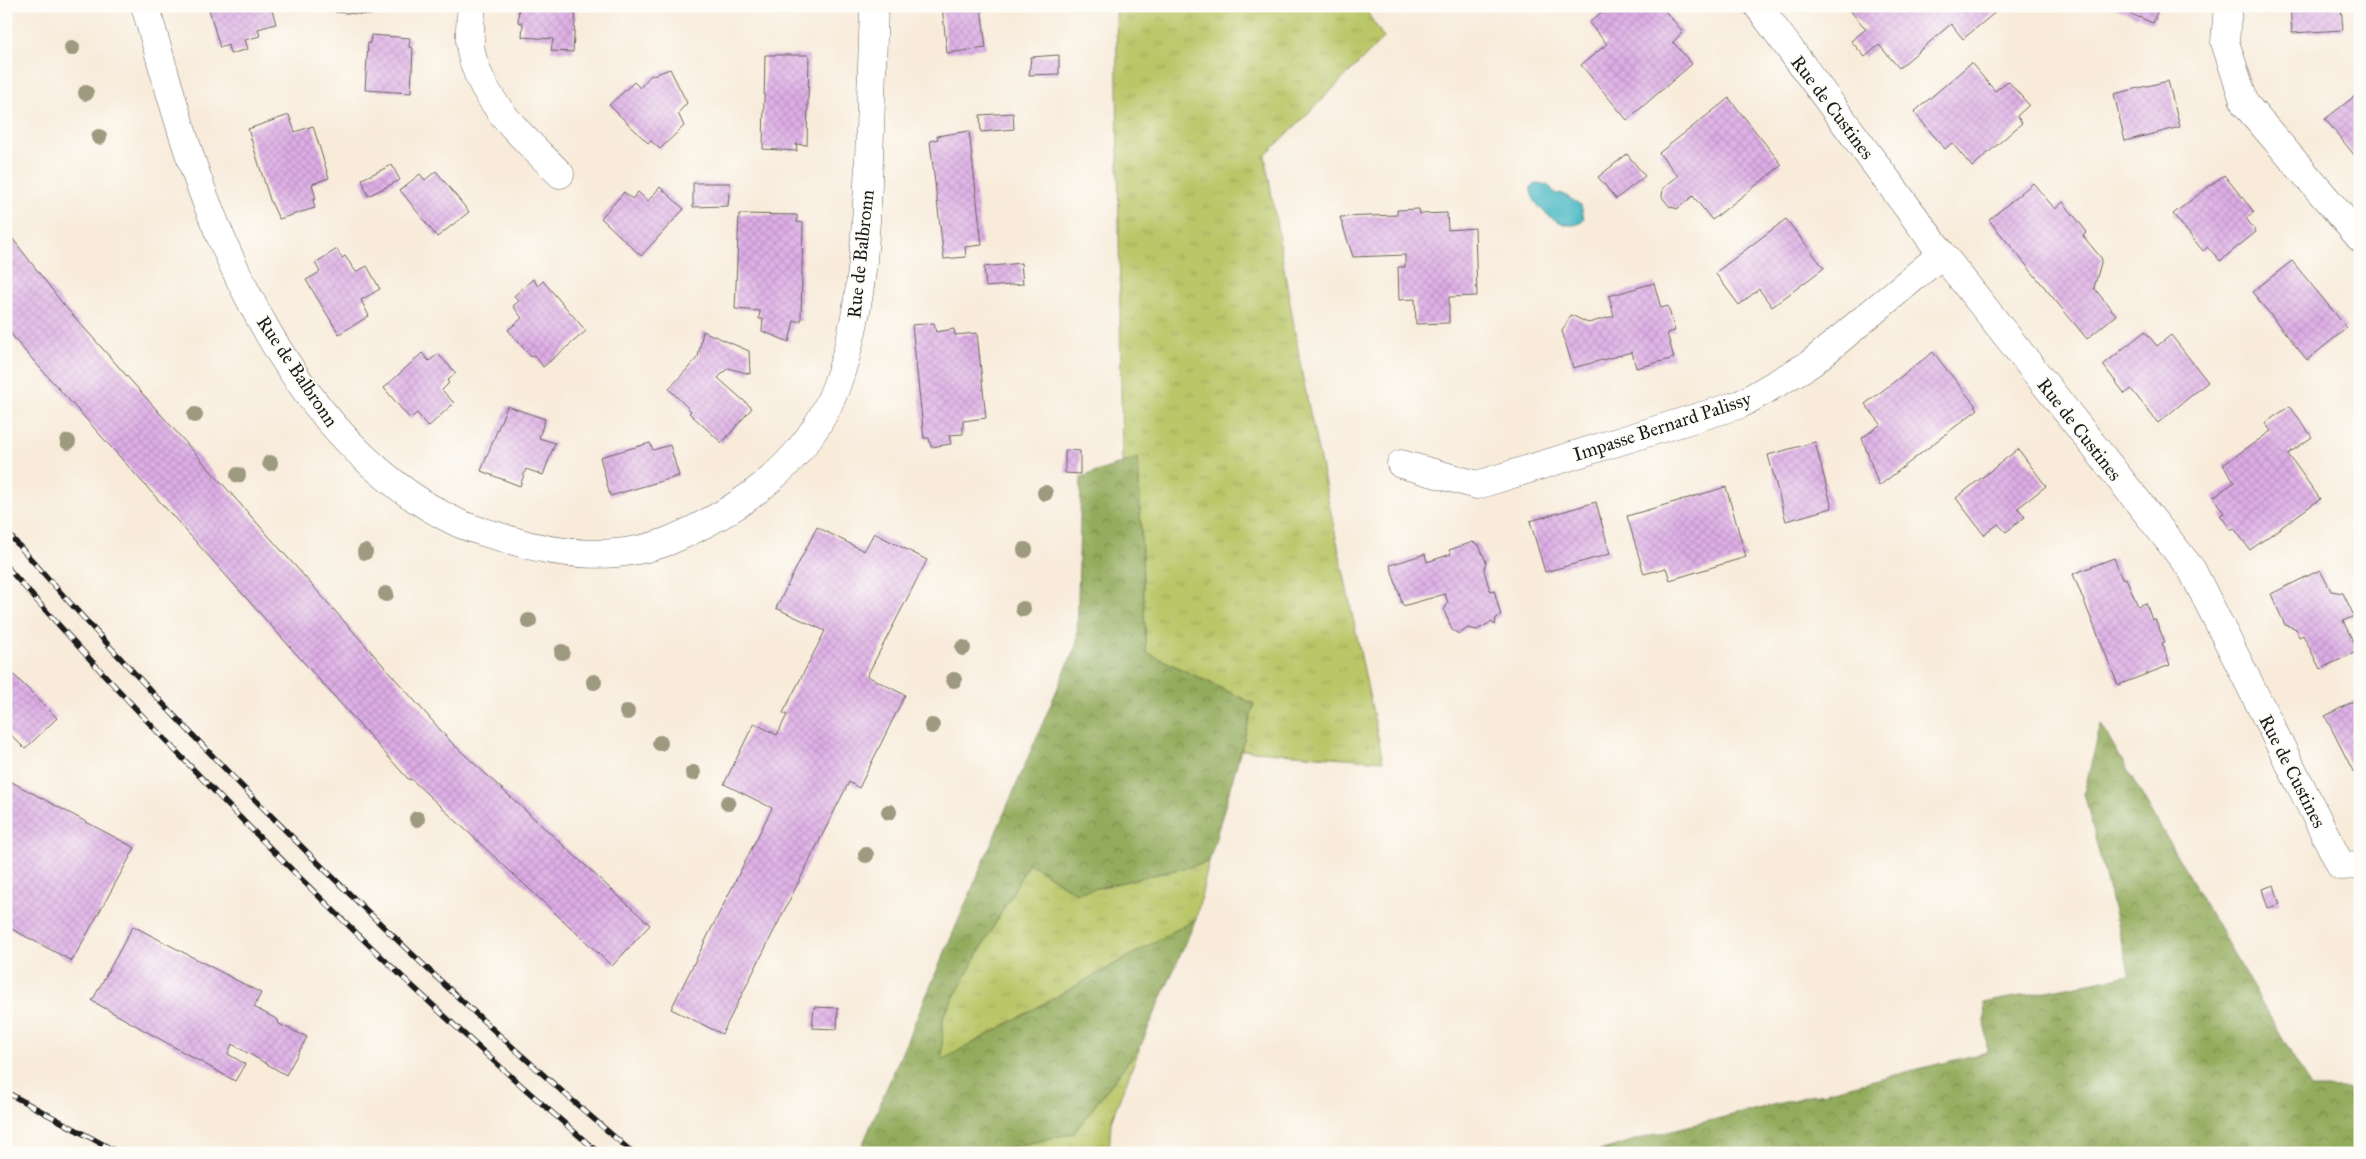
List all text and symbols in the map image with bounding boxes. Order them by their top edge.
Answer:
street label: Rue de Custines [1786,51,1879,164]
street label: Rue de Balbronn [842,189,879,319]
street label: Rue de Balbronn [252,311,343,431]
street label: Rue de Custines [2032,373,2127,485]
street label: Impasse Bernard Palissy [1570,386,1755,466]
street label: Rue de Custines [2254,711,2331,832]

